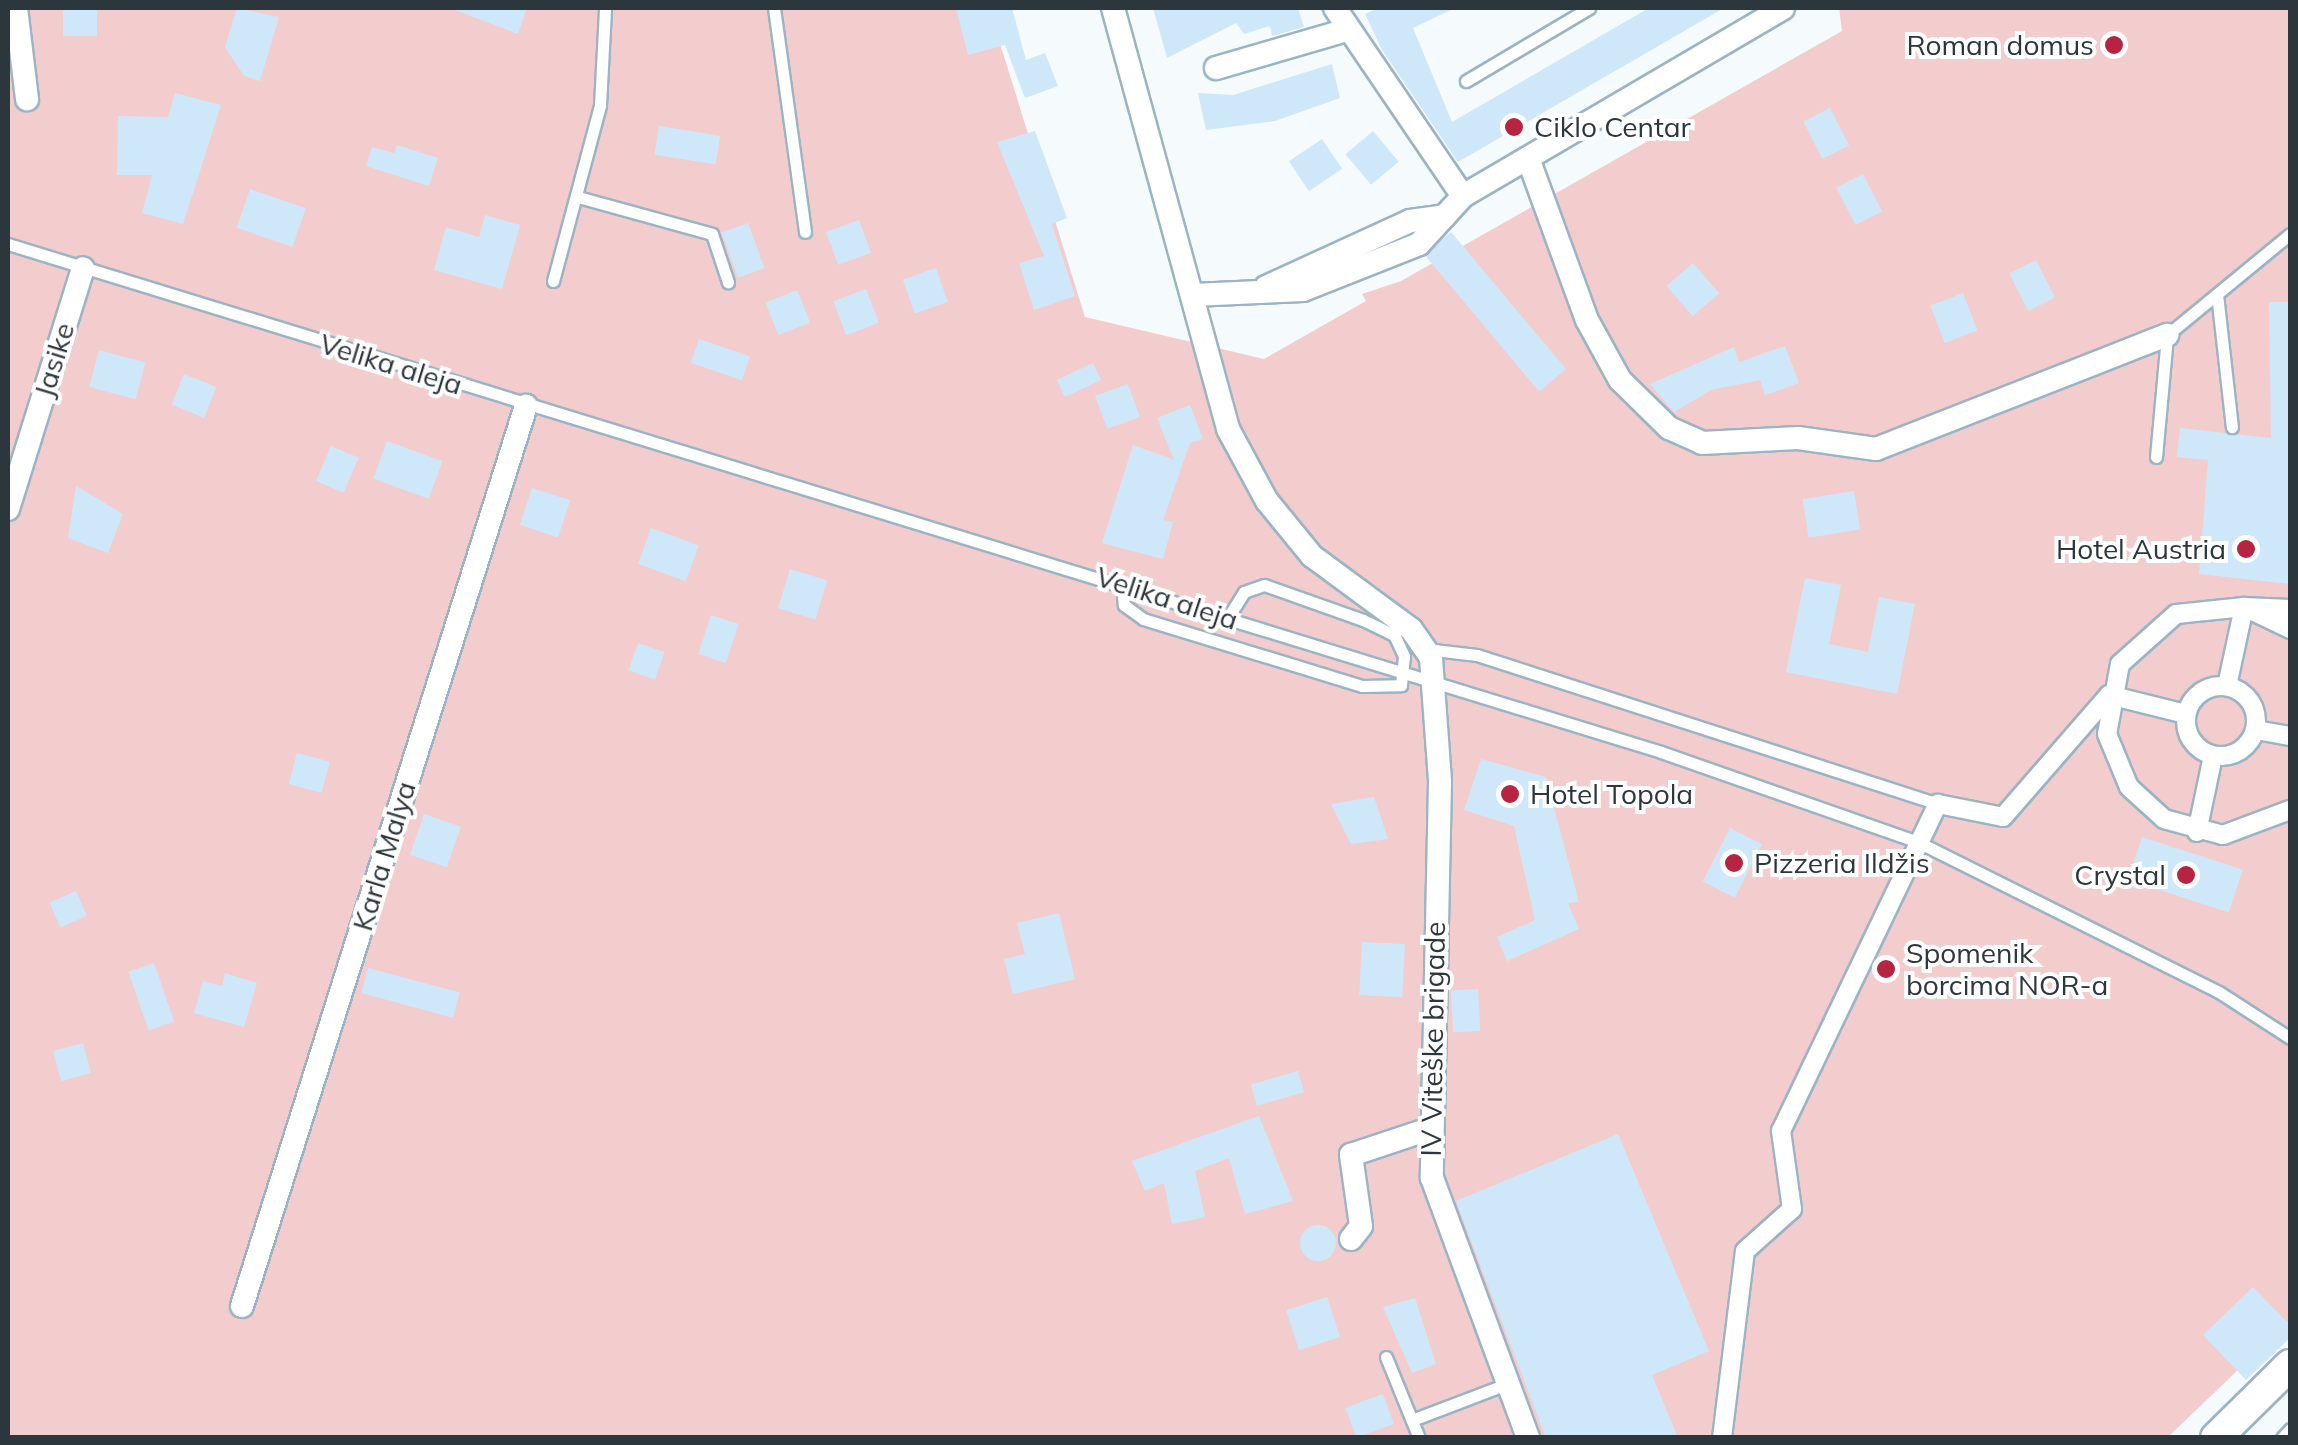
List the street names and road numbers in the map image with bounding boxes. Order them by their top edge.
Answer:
street label: Jasike [27,319,81,401]
street label: Velika aleja [316,326,466,402]
street label: Velika aleja [1092,559,1242,637]
street label: Karla Malya [345,777,423,935]
street label: IV Viteške brigade [1414,921,1452,1157]

